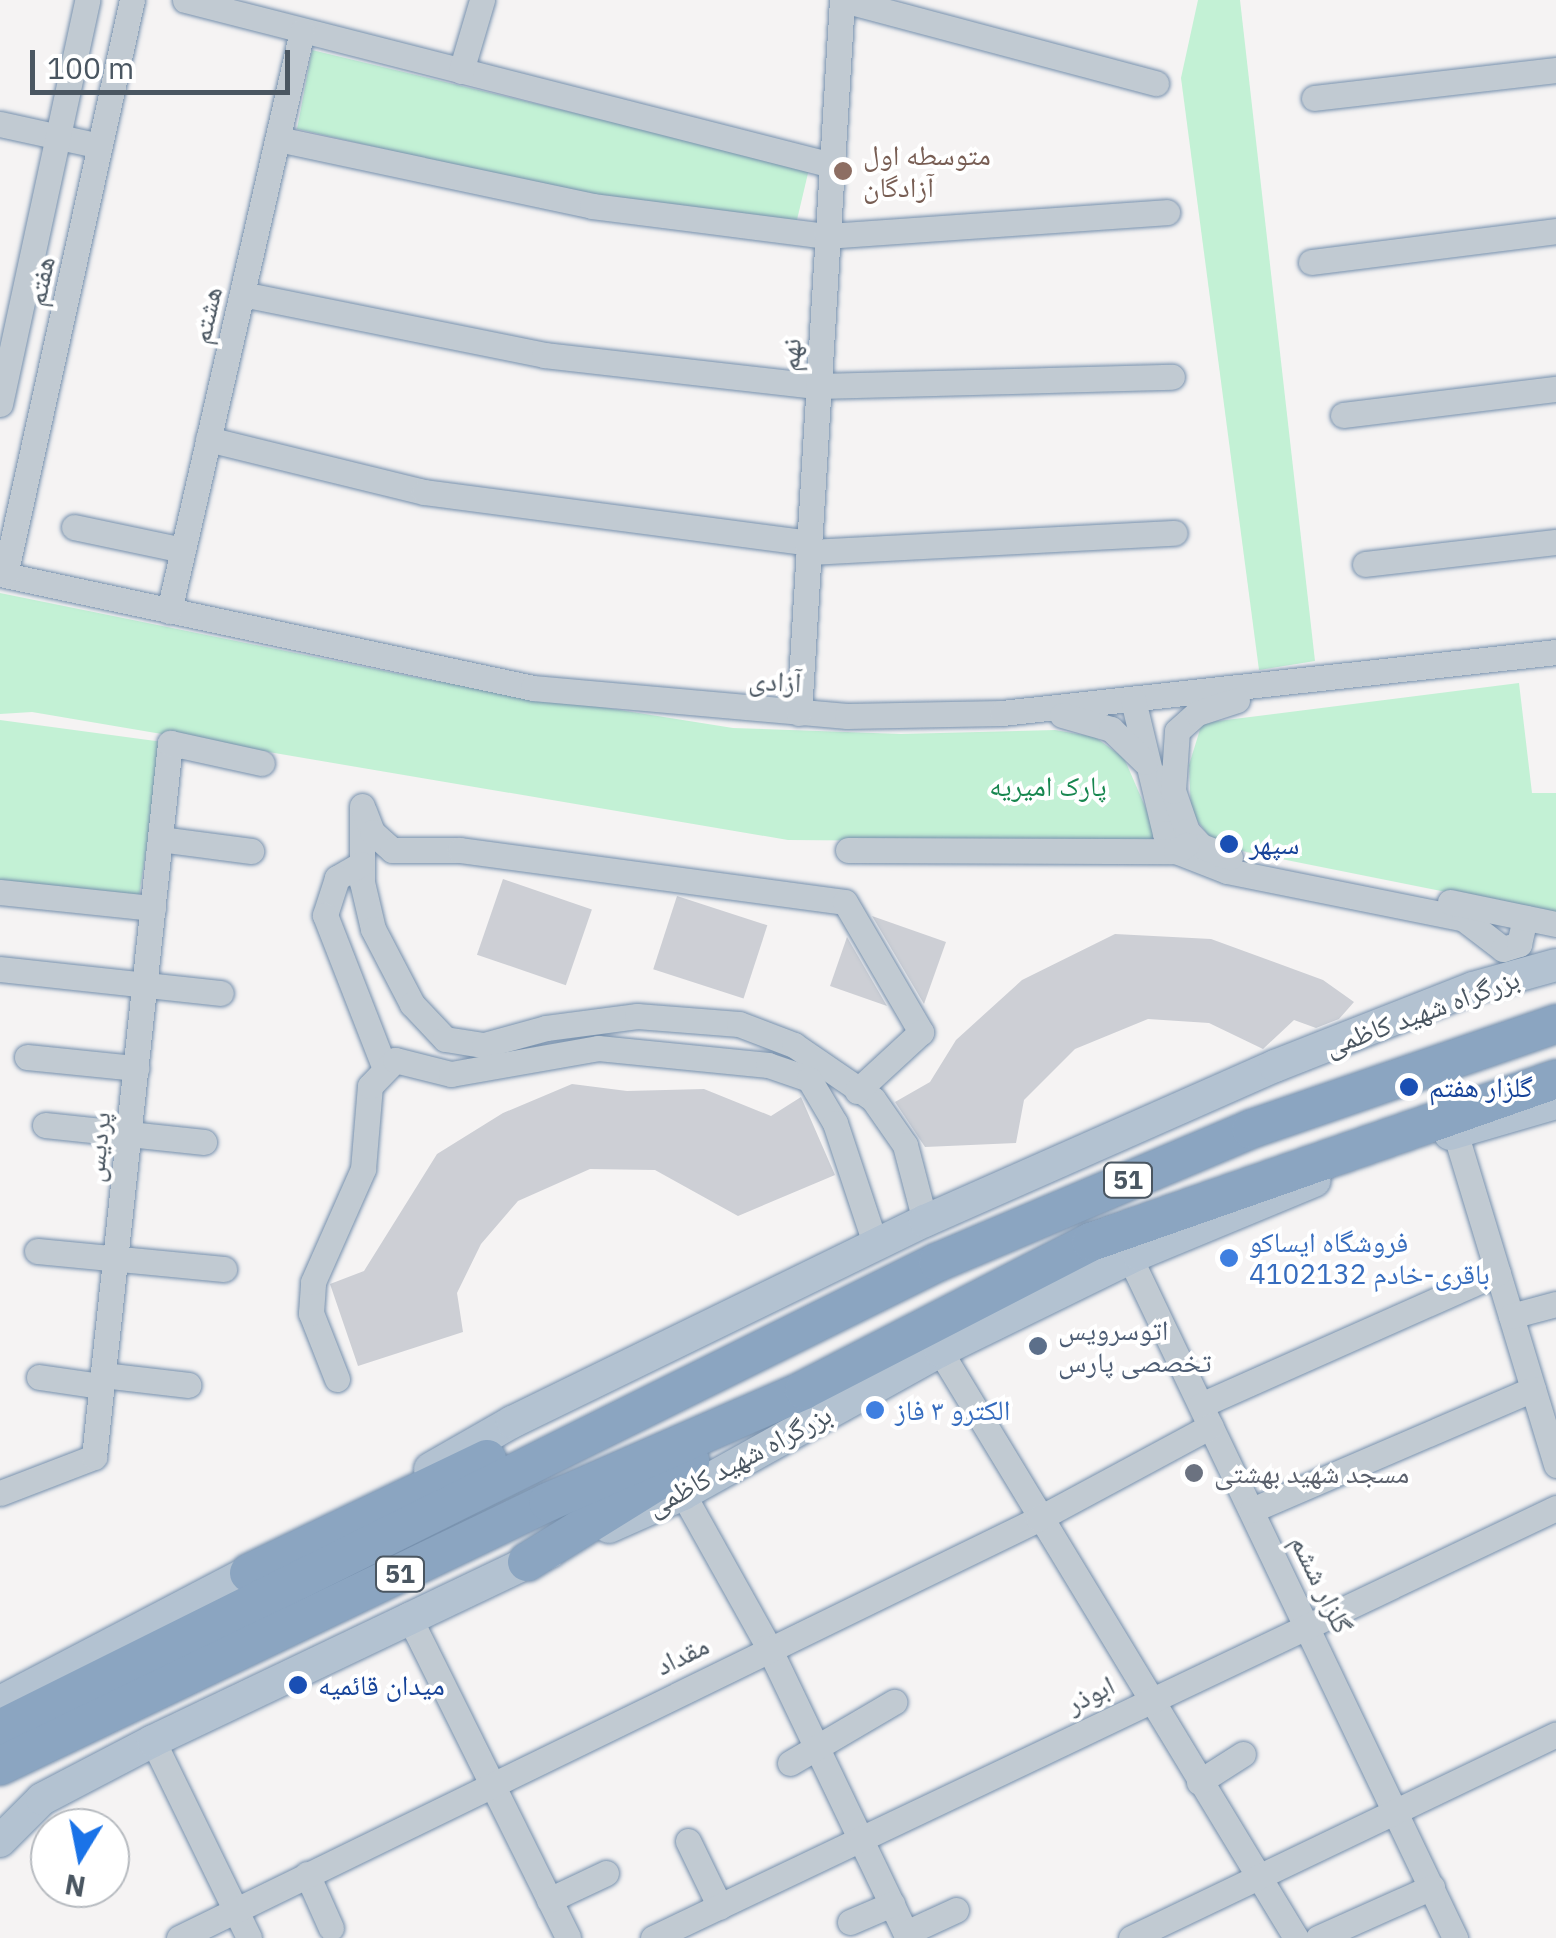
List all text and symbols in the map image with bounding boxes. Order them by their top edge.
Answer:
scale bar [35,30,295,92]
text: 100 m [47,48,134,87]
place label: متوسطه اول آزادگان [863,138,991,204]
marker: متوسطه اول آزادگان [832,160,854,182]
street label: هفتم [18,253,62,309]
street label: هشتم [183,283,229,347]
street label: نهم [772,338,808,372]
street label: آزادی [748,663,802,699]
park label: پارک امیریه [989,769,1107,803]
place label: سپهر [1249,827,1299,861]
marker: سپهر [1218,833,1240,855]
street label: بزرگراه شهید کاظمی [1320,961,1524,1063]
place label: گلزار هفتم [1429,1070,1533,1104]
marker: گلزار هفتم [1398,1076,1420,1098]
street label: پردیس [77,1110,117,1184]
road number: 51 [1103,1160,1153,1200]
place label: فروشگاه ایساکو باقری-خادم 4102132 [1249,1225,1490,1291]
marker: فروشگاه ایساکو باقری-خادم 4102132 [1218,1247,1240,1269]
place label: اتوسرویس تخصصی پارس [1058,1313,1212,1379]
marker: اتوسرویس تخصصی پارس [1027,1335,1049,1357]
place label: الکترو ۳ فاز [895,1393,1010,1427]
street label: بزرگراه شهید کاظمی [641,1397,837,1523]
marker: الکترو ۳ فاز [864,1399,886,1421]
place label: مسجد شهید بهشتی [1214,1456,1409,1490]
marker: مسجد شهید بهشتی [1183,1462,1205,1484]
street label: گلزار ششم [1284,1529,1360,1639]
road number: 51 [375,1554,425,1594]
street label: مقداد [650,1628,714,1682]
place label: میدان قائمیه [318,1668,445,1702]
street label: ابوذر [1060,1668,1120,1720]
marker: میدان قائمیه [287,1674,309,1696]
north arrow [30,1808,130,1908]
text: N [62,1866,88,1906]

